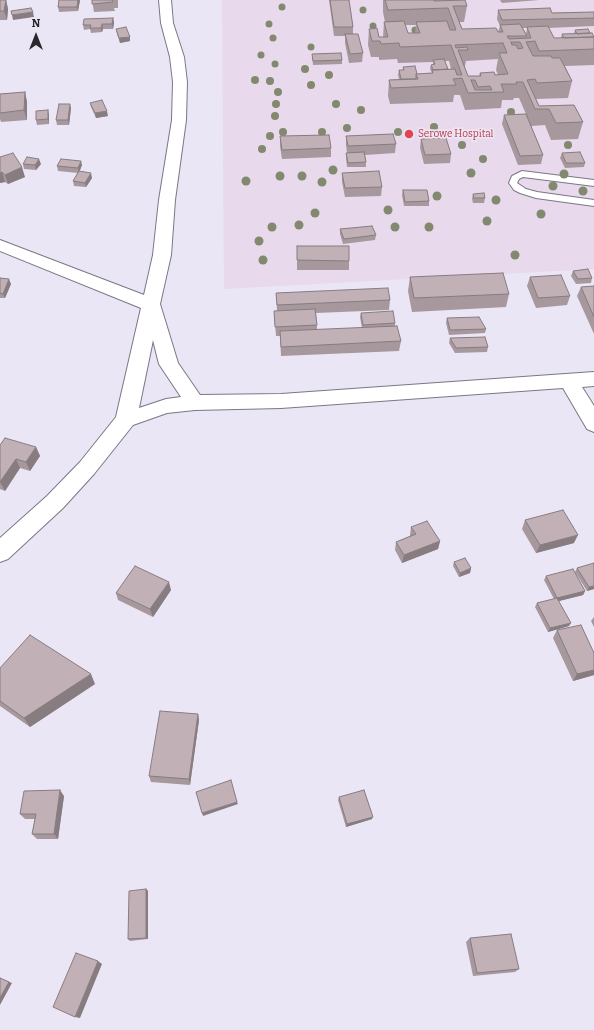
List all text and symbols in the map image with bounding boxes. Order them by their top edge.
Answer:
north arrow [16,16,56,56]
text: N [32,17,40,30]
marker: Serowe Hospital [403,128,415,140]
place label: Serowe Hospital [418,128,493,140]

